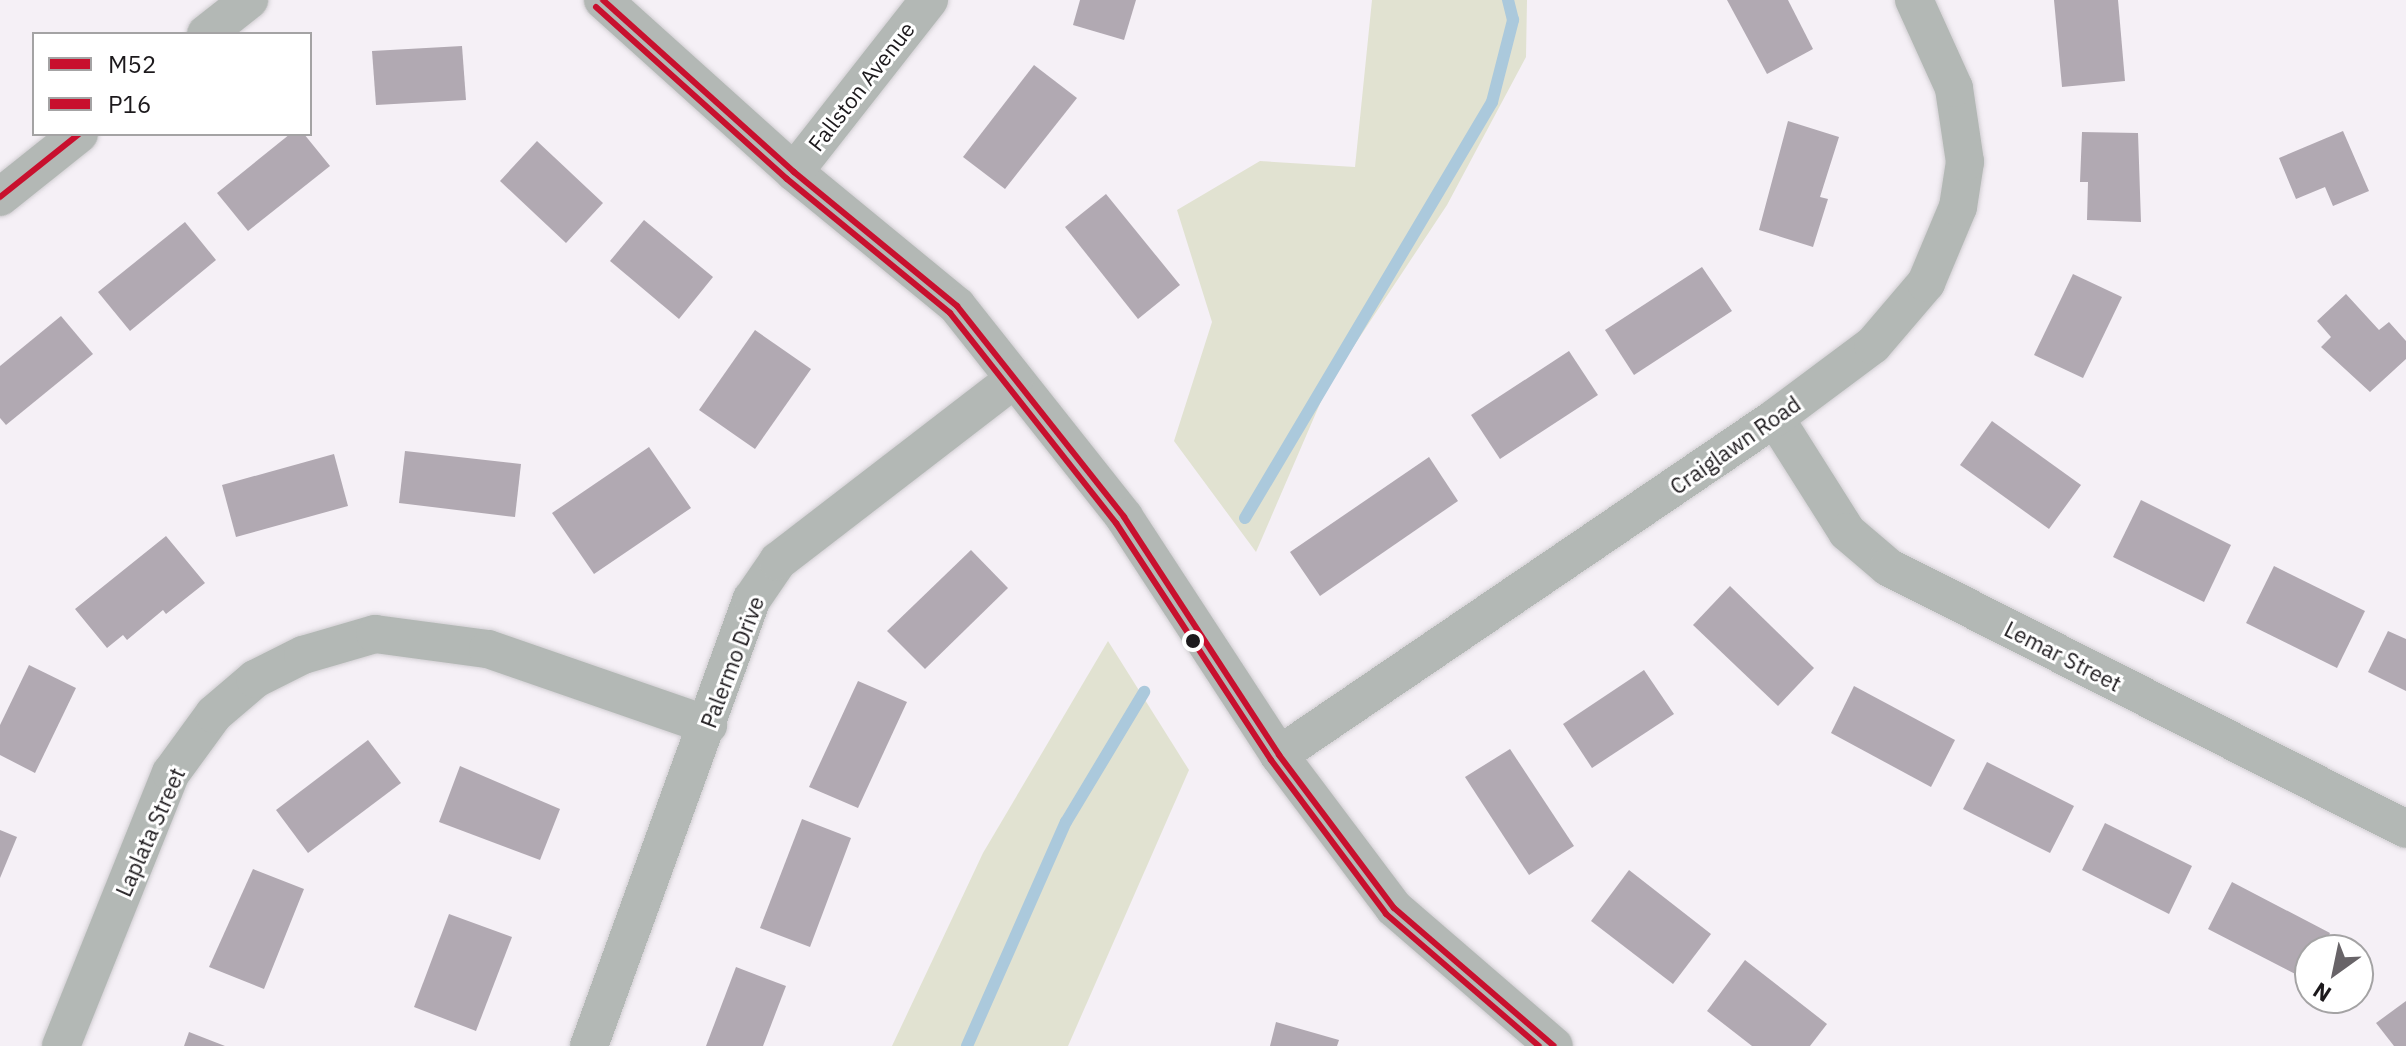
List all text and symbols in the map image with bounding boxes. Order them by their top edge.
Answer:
street label: Fallston Avenue [802,16,920,156]
legend [32,32,312,136]
text: M52 [108,48,156,80]
text: P16 [108,88,151,120]
street label: Craiglawn Road [1665,390,1805,500]
street label: Palermo Drive [695,592,769,732]
street label: Lemar Street [2000,615,2126,697]
unlabelled marker [1185,633,1201,649]
street label: Laplata Street [110,763,190,901]
north arrow [2294,934,2374,1014]
text: N [2307,976,2336,1009]

